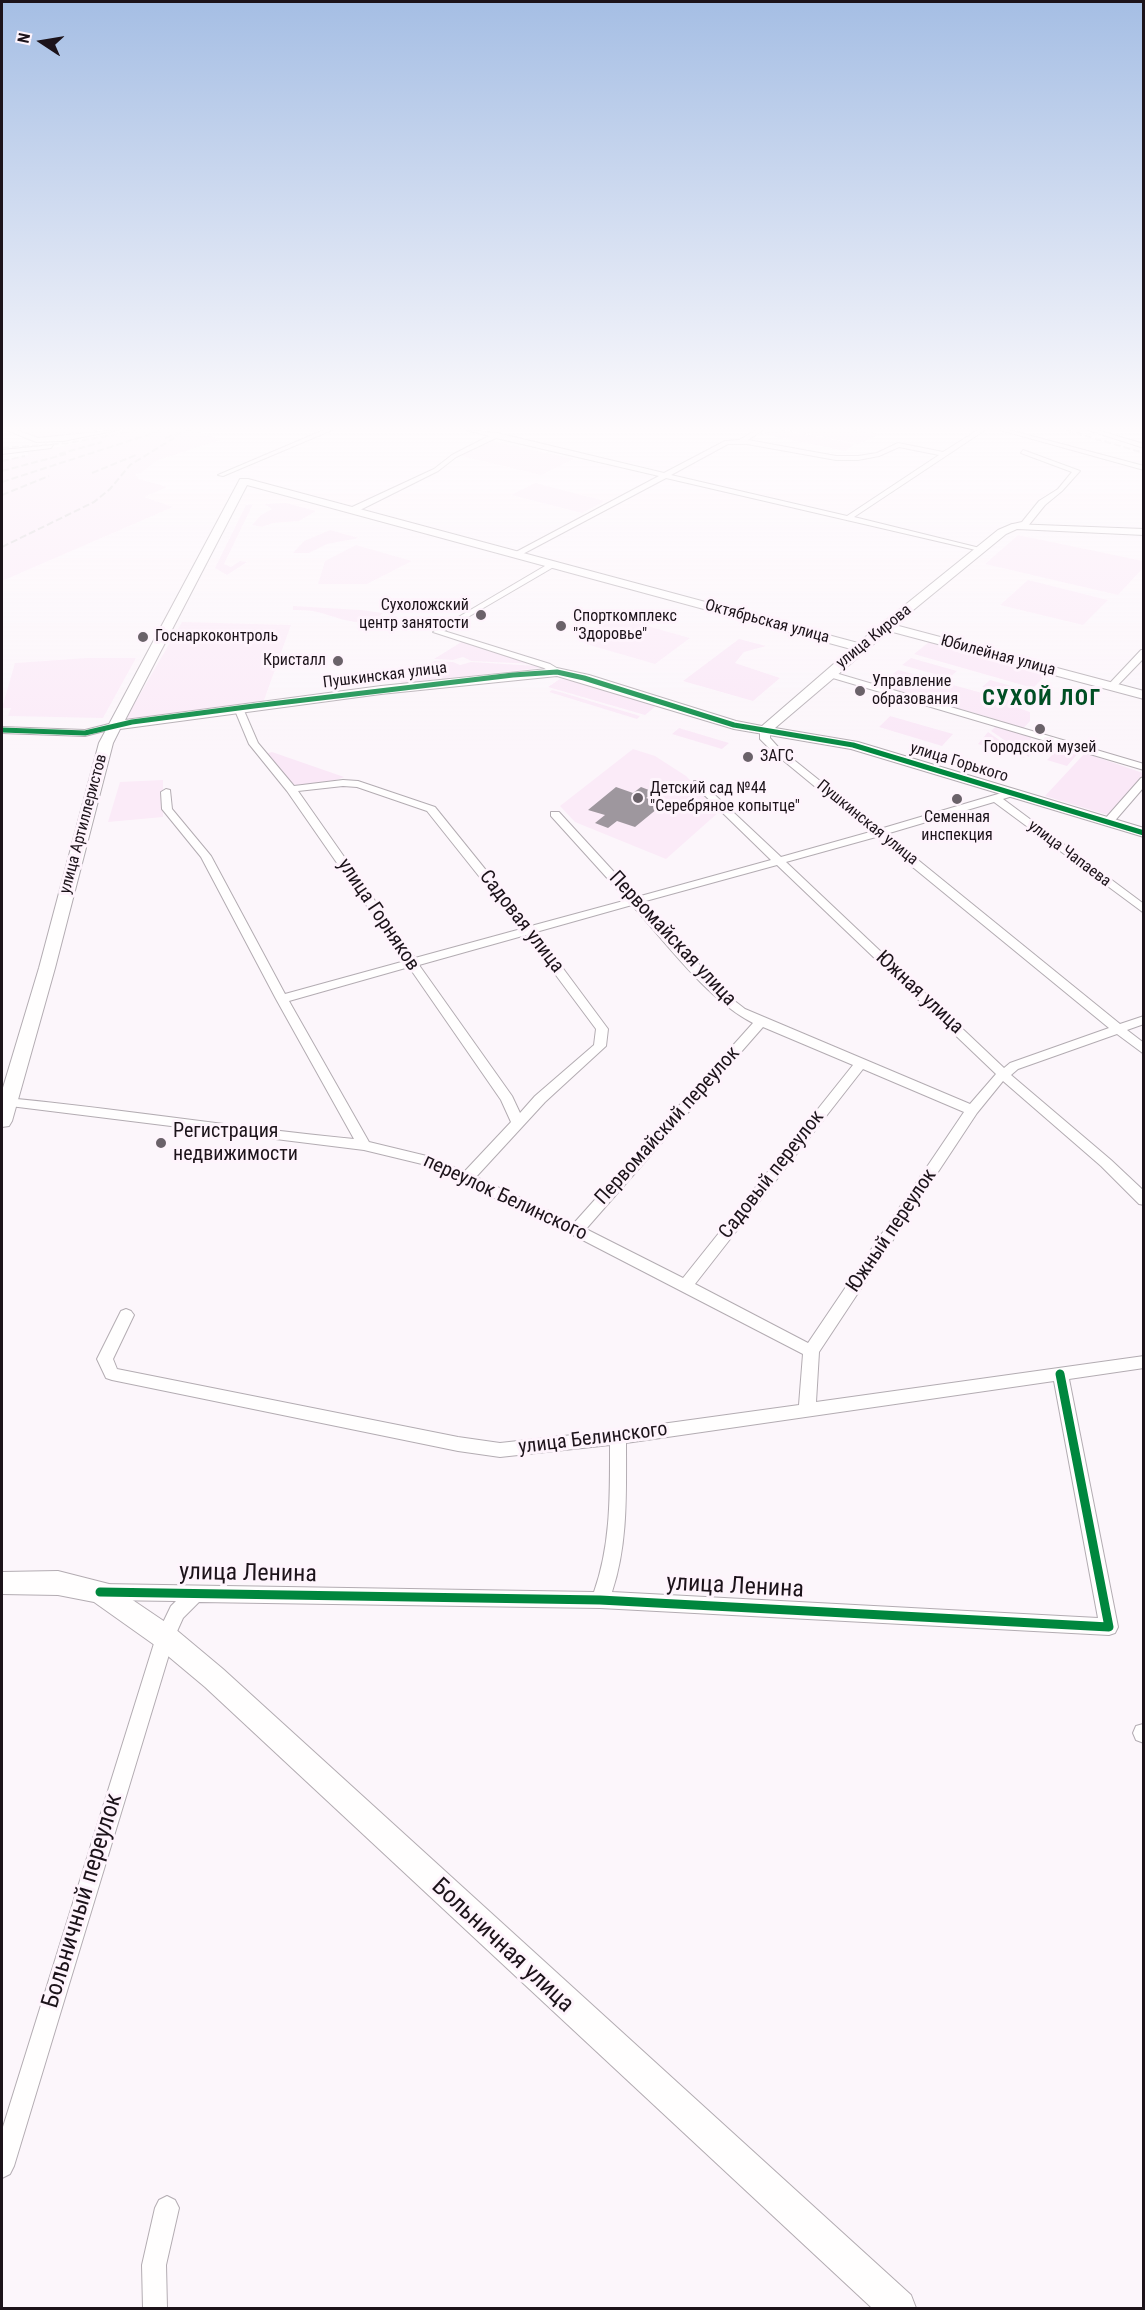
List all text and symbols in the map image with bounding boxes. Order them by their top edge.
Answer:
north arrow [12,12,72,72]
text: N [14,31,34,45]
place label: Сухоложский центр занятости [359,596,469,634]
street label: Октябрьская улица [703,596,831,648]
street label: улица Кирова [833,601,915,673]
place label: Спорткомплекс "Здоровье" [573,607,677,645]
marker: Сухоложский центр занятости [474,608,488,622]
marker: Спорткомплекс "Здоровье" [554,619,568,633]
place label: Госнаркоконтроль [155,627,278,647]
marker: Госнаркоконтроль [136,630,150,644]
street label: Юбилейная улица [939,631,1057,681]
place label: Кристалл [263,651,326,671]
marker: Кристалл [331,654,345,668]
street label: Пушкинская улица [322,659,448,693]
place label: Управление образования [872,672,958,710]
marker: Управление образования [853,684,867,698]
district label: СУХОЙ ЛОГ [982,686,1102,712]
marker: Городской музей [1033,722,1047,736]
place label: Городской музей [984,738,1096,758]
street label: улица Горького [908,739,1010,787]
place label: ЗАГС [760,747,794,767]
marker: ЗАГС [741,750,755,764]
street label: улица Артиллеристов [56,752,112,896]
street label: Пушкинская улица [813,776,921,870]
place label: Детский сад №44 "Серебряное копытце" [650,779,800,817]
marker: Детский сад №44 "Серебряное копытце" [631,791,645,805]
marker: Семенная инспекция [950,792,964,806]
place label: Семенная инспекция [921,808,993,846]
street label: улица Чапаева [1024,817,1114,891]
street label: улица Горняков [332,854,424,976]
street label: Садовая улица [473,866,569,978]
street label: Первомайская улица [603,867,741,1011]
street label: Южная улица [870,946,968,1040]
street label: Первомайский переулок [591,1042,745,1210]
street label: Садовый переулок [714,1106,830,1244]
place label: Регистрация недвижимости [173,1120,298,1167]
marker: Регистрация недвижимости [154,1136,168,1150]
street label: переулок Белинского [419,1150,591,1246]
street label: Южный переулок [842,1165,942,1297]
street label: улица Белинского [517,1418,669,1460]
street label: улица Ленина [179,1558,317,1590]
street label: улица Ленина [665,1569,805,1605]
street label: Больничный переулок [37,1790,129,2012]
street label: Больничная улица [425,1873,579,2019]

